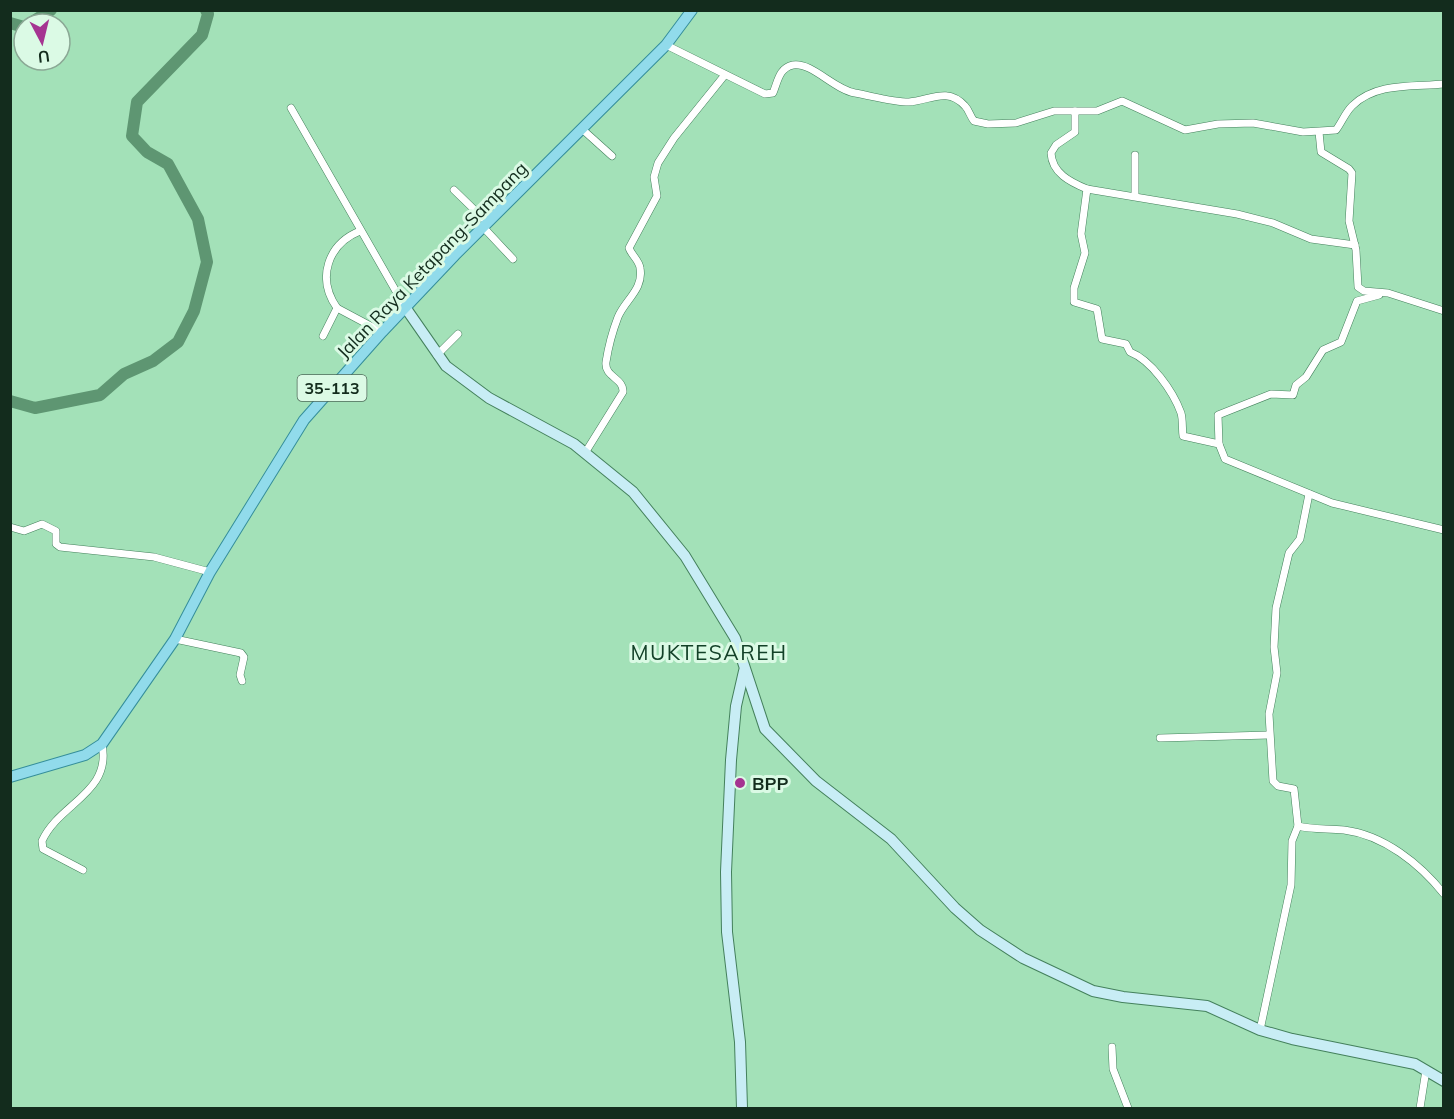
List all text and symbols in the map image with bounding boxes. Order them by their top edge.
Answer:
north arrow [12,12,72,72]
text: U [37,46,51,68]
street label: Jalan Raya Ketapang-Sampang [332,157,532,363]
road number: 35-113 [298,375,366,401]
district label: MUKTESAREH [630,639,788,665]
place label: BPP [752,772,788,795]
marker: BPP [733,776,747,790]

